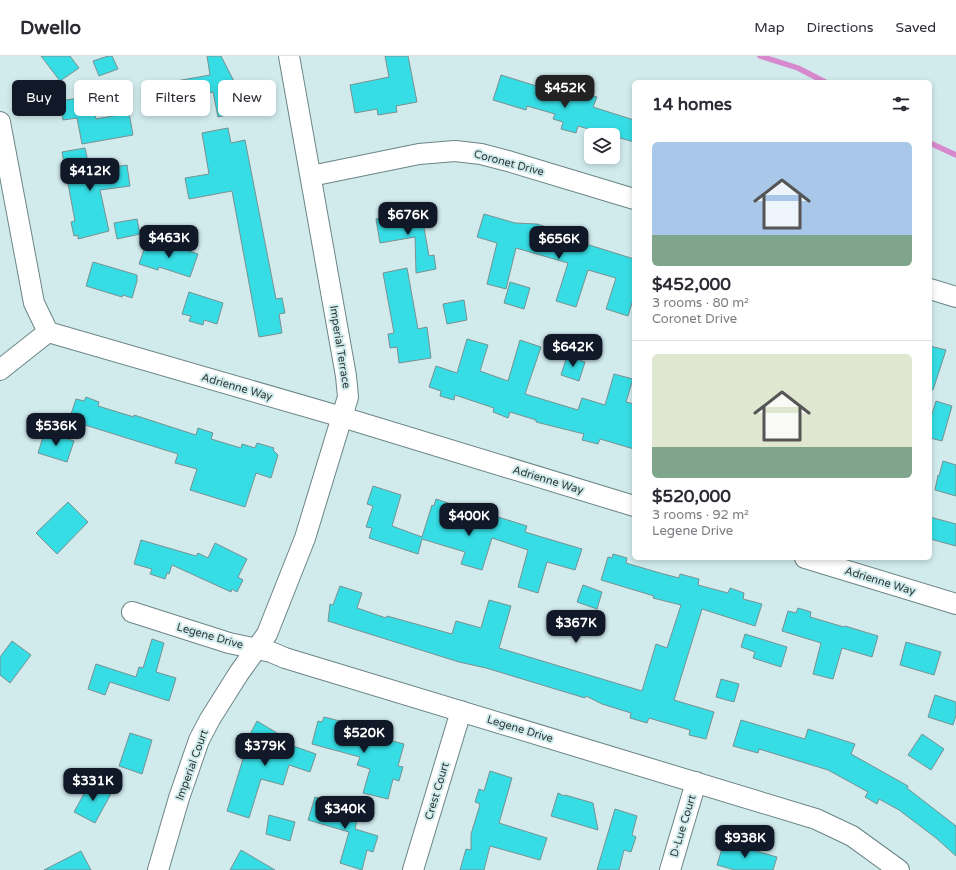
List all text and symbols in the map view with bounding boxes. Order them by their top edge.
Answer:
text: Dwello [20,17,81,39]
text: Map [754,19,785,36]
text: Directions [807,19,874,36]
text: Saved [896,19,936,36]
pin: $452K [537,75,593,109]
chip: Buy [12,80,66,116]
chip: Rent [74,80,133,116]
chip: Filters [141,80,210,116]
chip: New [218,80,276,116]
text: $452K [544,80,586,96]
icon: filters [890,93,912,115]
text: 14 homes [652,94,732,115]
map controls [584,128,620,164]
button: layers [584,128,620,164]
street label: Coronet Drive [473,147,545,179]
pin: $412K [62,158,118,192]
text: $412K [69,163,111,179]
icon: home [746,168,818,240]
pin: $676K [380,202,436,236]
text: $676K [387,207,429,223]
pin: $463K [141,225,197,259]
pin: $656K [531,226,587,260]
text: $463K [148,230,190,246]
text: $656K [538,231,580,247]
text: $452,000 [652,274,731,295]
text: 3 rooms · 80 m² [652,295,749,311]
street label: Imperial Terrace [327,305,353,389]
text: Coronet Drive [652,311,737,327]
pin: $642K [545,334,601,368]
text: $642K [552,339,594,355]
street label: Adrienne Way [200,371,274,403]
icon: home [746,380,818,452]
pin: $536K [28,413,84,447]
text: $536K [35,418,77,434]
street label: Adrienne Way [511,463,585,497]
text: $520,000 [652,486,731,507]
pin: $400K [441,503,497,537]
text: 3 rooms · 92 m² [652,507,749,523]
text: $400K [448,508,490,524]
text: Legene Drive [652,523,733,539]
street label: Adrienne Way [843,564,917,598]
pin: $367K [548,610,604,644]
text: $367K [555,615,597,631]
street label: Legene Drive [175,620,245,652]
street label: Legene Drive [485,713,555,745]
pin: $520K [336,720,392,754]
text: $520K [343,725,385,741]
street label: Imperial Court [173,728,211,802]
pin: $379K [237,733,293,767]
text: $379K [244,738,286,754]
street label: Crest Court [422,761,452,821]
pin: $331K [65,768,121,802]
text: $331K [72,773,114,789]
street label: D-Lue Court [667,793,699,859]
pin: $340K [317,796,373,830]
text: $340K [324,801,366,817]
pin: $938K [717,825,773,859]
text: $938K [724,830,766,846]

